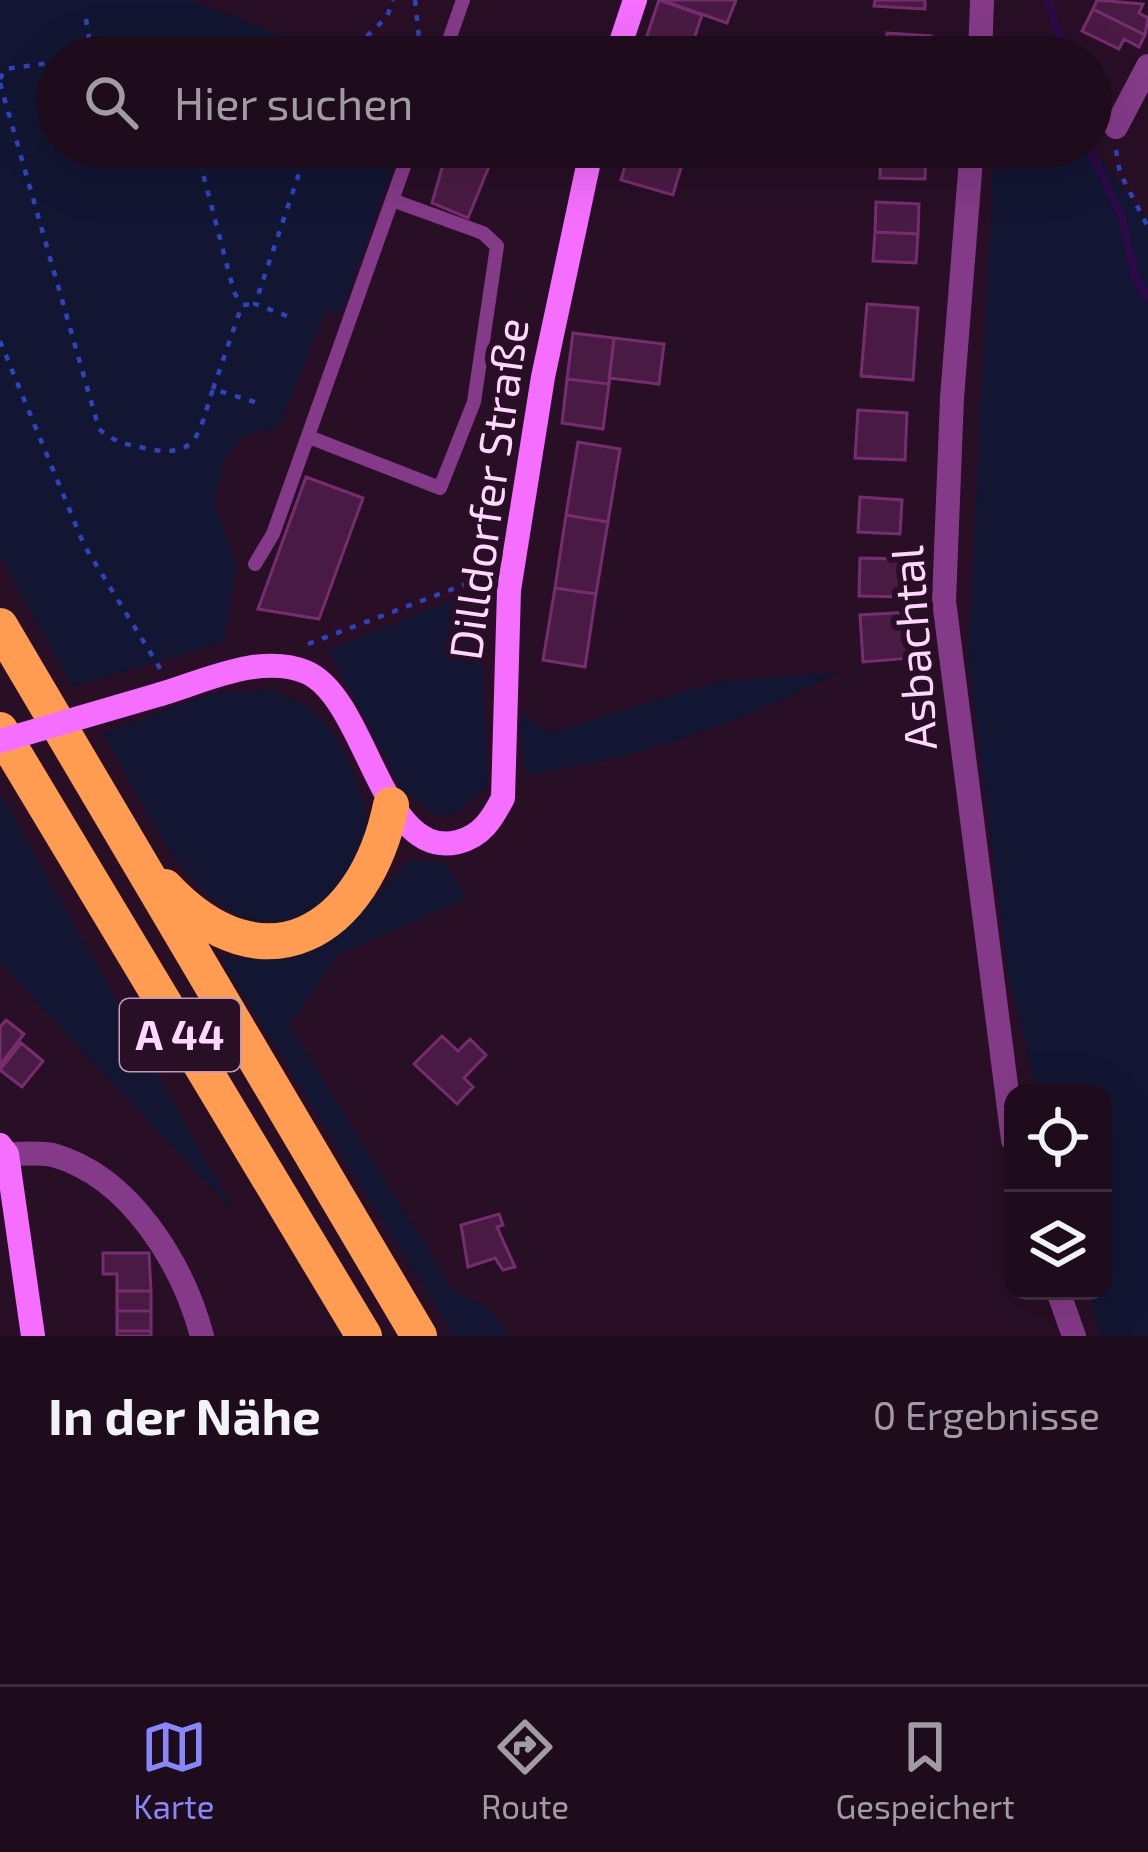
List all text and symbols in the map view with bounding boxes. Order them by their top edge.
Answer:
search box [36,36,1112,168]
icon: search [78,69,144,135]
text: Hier suchen [174,75,414,129]
street label: Dilldorfer Straße [436,314,538,663]
street label: Asbachtal [878,544,946,752]
road number: A 44 [120,999,240,1071]
map controls [1004,1084,1112,1300]
button: locate [1004,1084,1112,1192]
button: layers [1004,1192,1112,1300]
text: In der Nähe [48,1384,321,1445]
text: 0 Ergebnisse [873,1391,1100,1438]
tab: Karte [133,1714,214,1826]
tab: Route [481,1714,569,1826]
tab: Gespeichert [836,1714,1015,1826]

